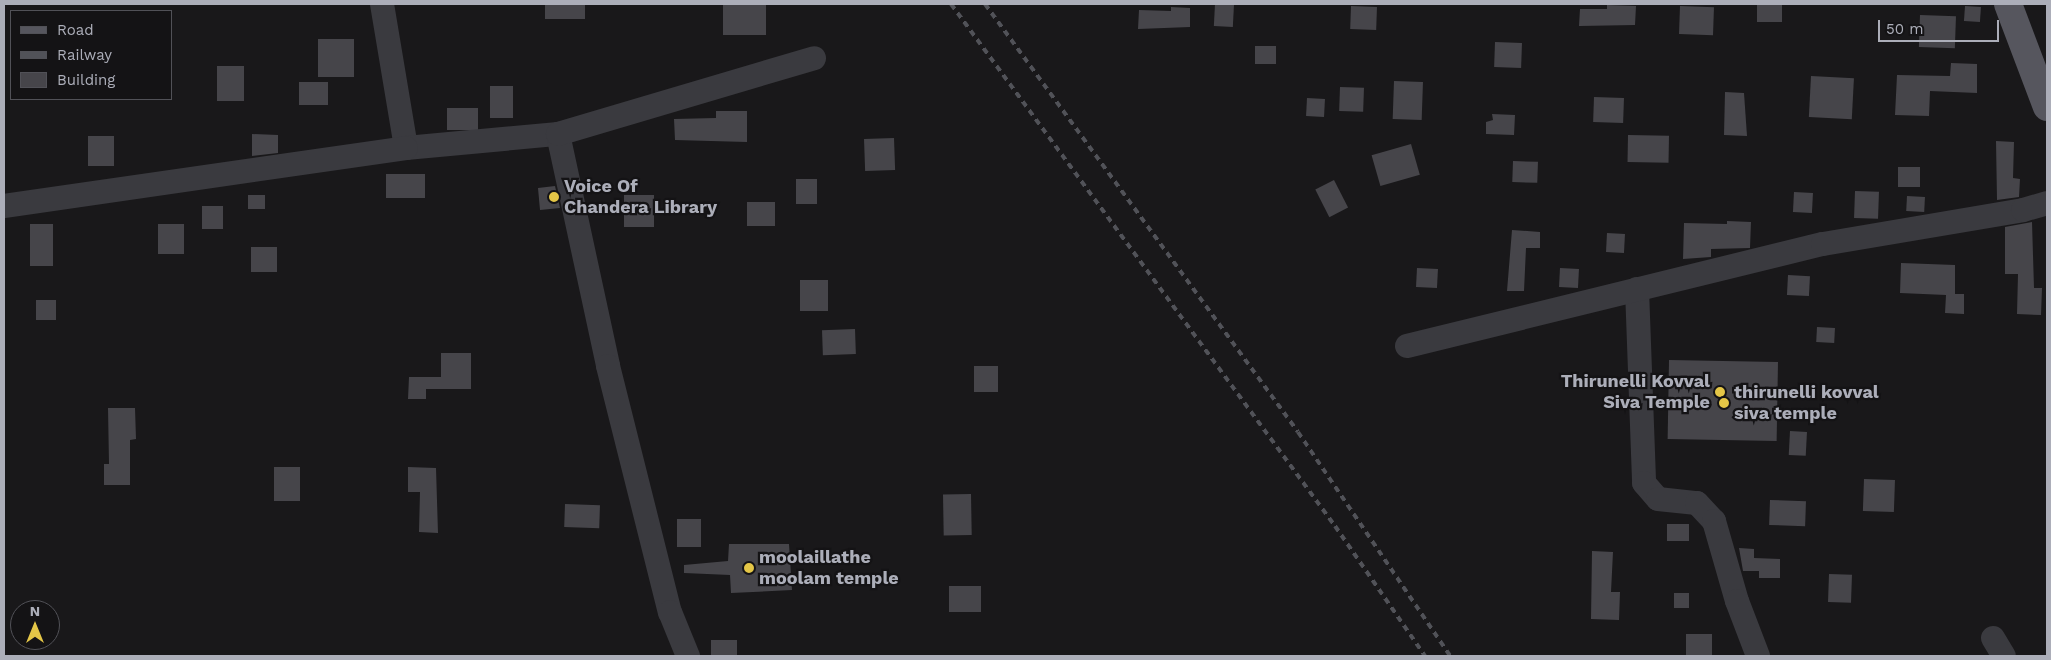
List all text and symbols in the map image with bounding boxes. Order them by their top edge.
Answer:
legend [10,10,172,100]
scale bar [1881,10,2002,42]
text: 50 m [1886,20,1923,38]
text: Road [57,21,94,39]
text: Railway [57,46,112,64]
text: Building [57,71,115,89]
place label: Voice Of Chandera Library [564,176,717,218]
marker: Voice Of Chandera Library [548,191,560,203]
place label: Thirunelli Kovval Siva Temple [1561,371,1710,414]
place label: thirunelli kovval siva temple [1734,382,1879,424]
marker: Thirunelli Kovval Siva Temple [1714,386,1726,398]
marker: thirunelli kovval siva temple [1718,397,1730,409]
place label: moolaillathe moolam temple [759,547,899,590]
marker: moolaillathe moolam temple [743,562,755,574]
north arrow [10,600,60,650]
text: N [30,603,40,619]

